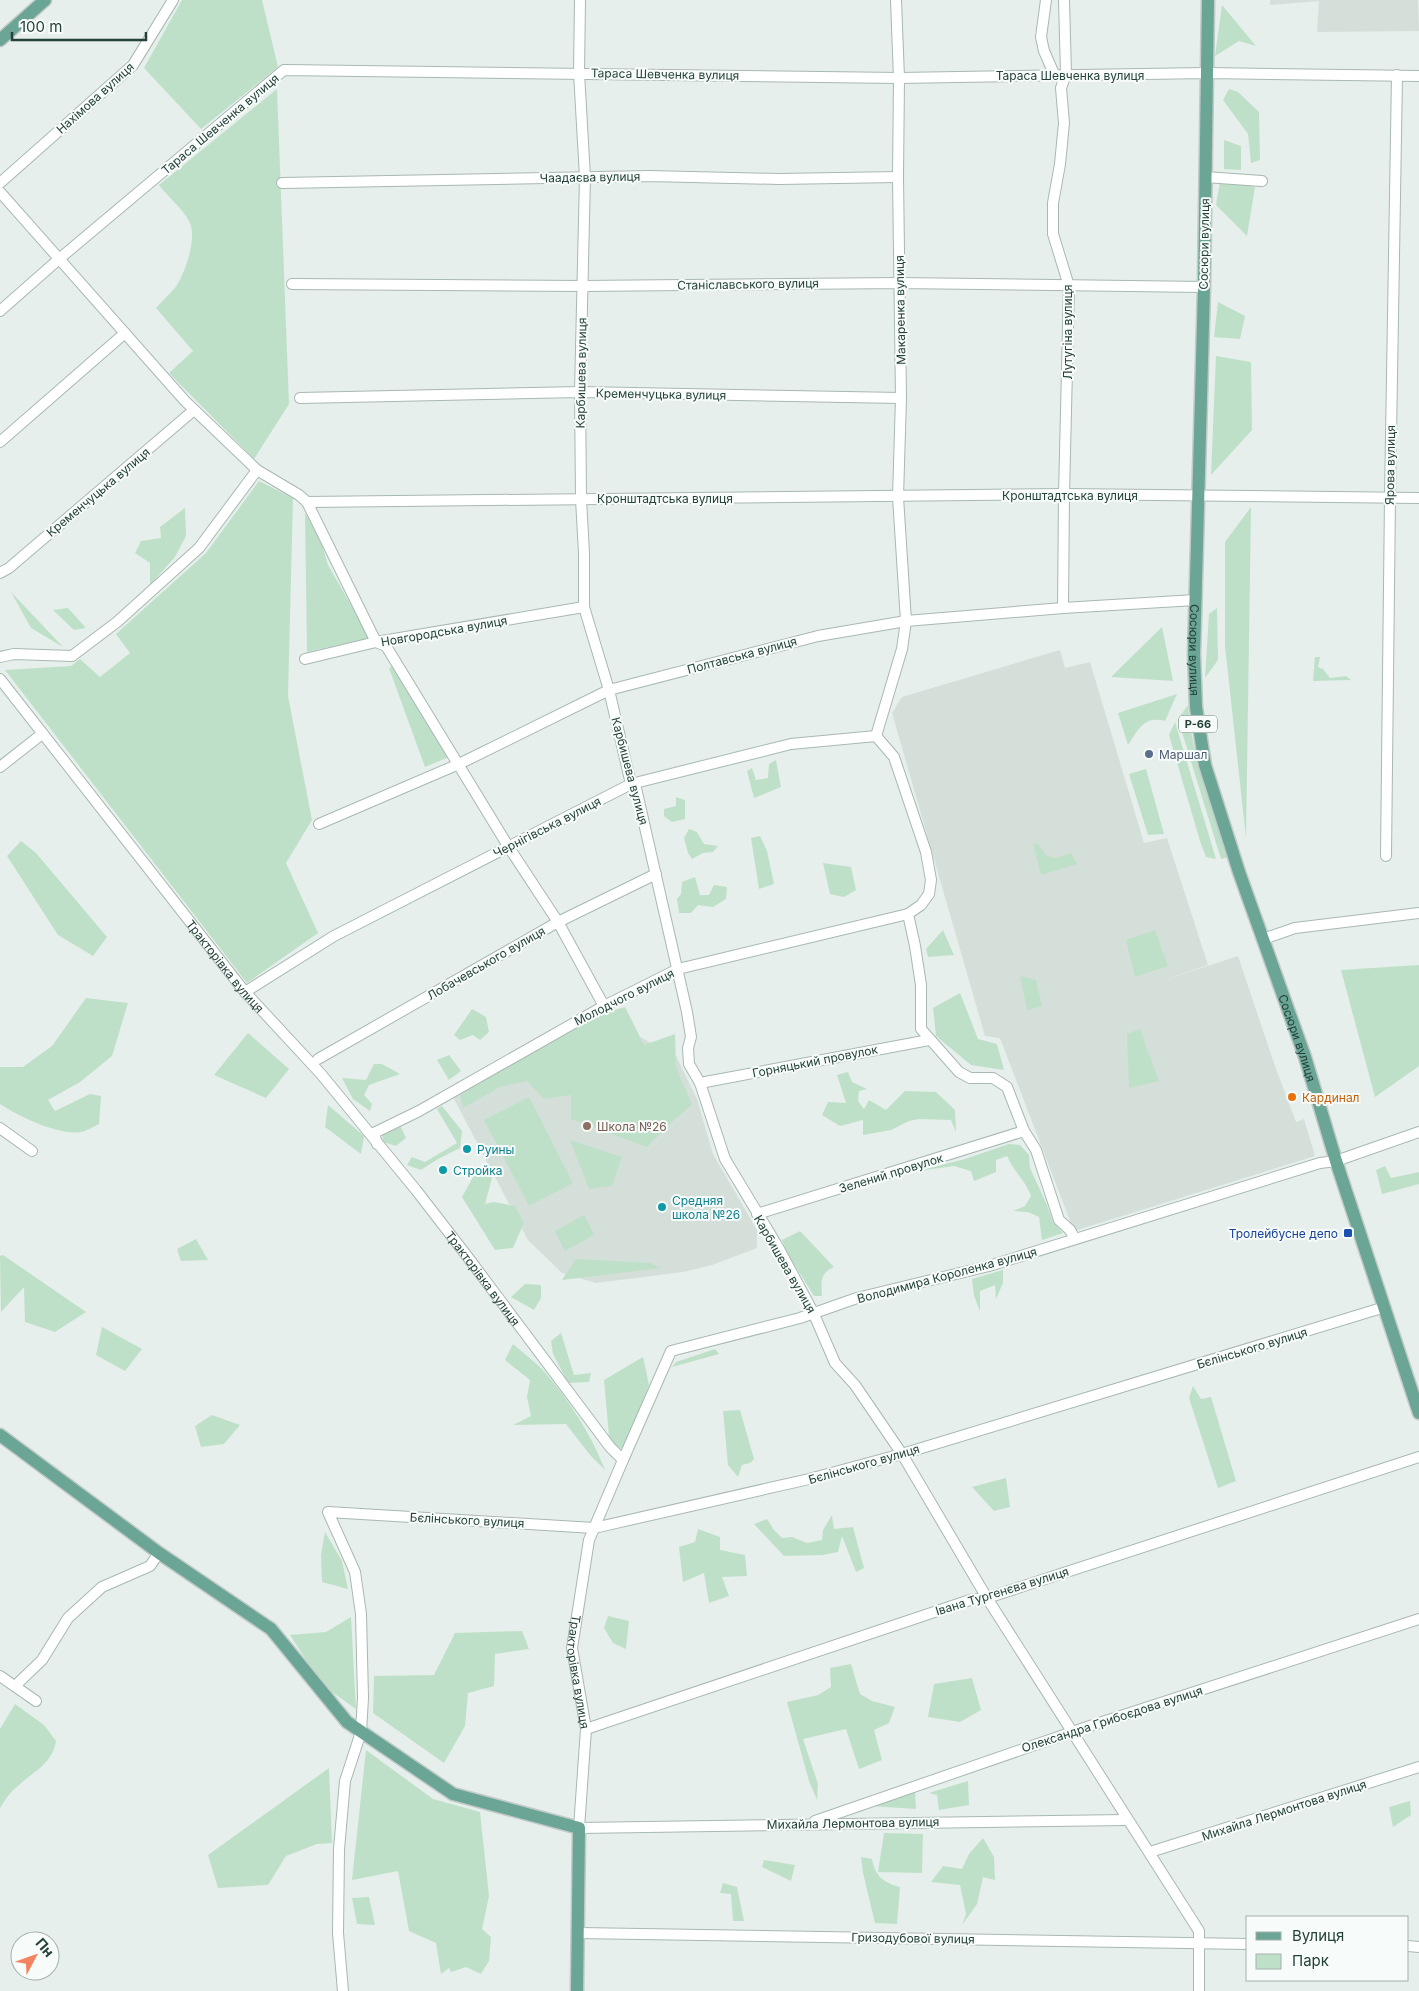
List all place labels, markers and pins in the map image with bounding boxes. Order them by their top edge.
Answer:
place label: Маршал [1159,747,1207,762]
marker: Маршал [1143,748,1155,760]
place label: Кардинал [1302,1090,1360,1105]
marker: Кардинал [1286,1091,1298,1103]
place label: Школа №26 [597,1119,667,1134]
marker: Школа №26 [581,1120,593,1132]
place label: Руины [477,1142,514,1157]
marker: Руины [461,1143,473,1155]
place label: Стройка [453,1163,502,1178]
marker: Стройка [437,1164,449,1176]
place label: Средняя школа №26 [672,1193,740,1222]
marker: Средняя школа №26 [656,1201,668,1213]
place label: Тролейбусне депо [1229,1226,1338,1241]
marker: Тролейбусне депо [1342,1227,1354,1239]

